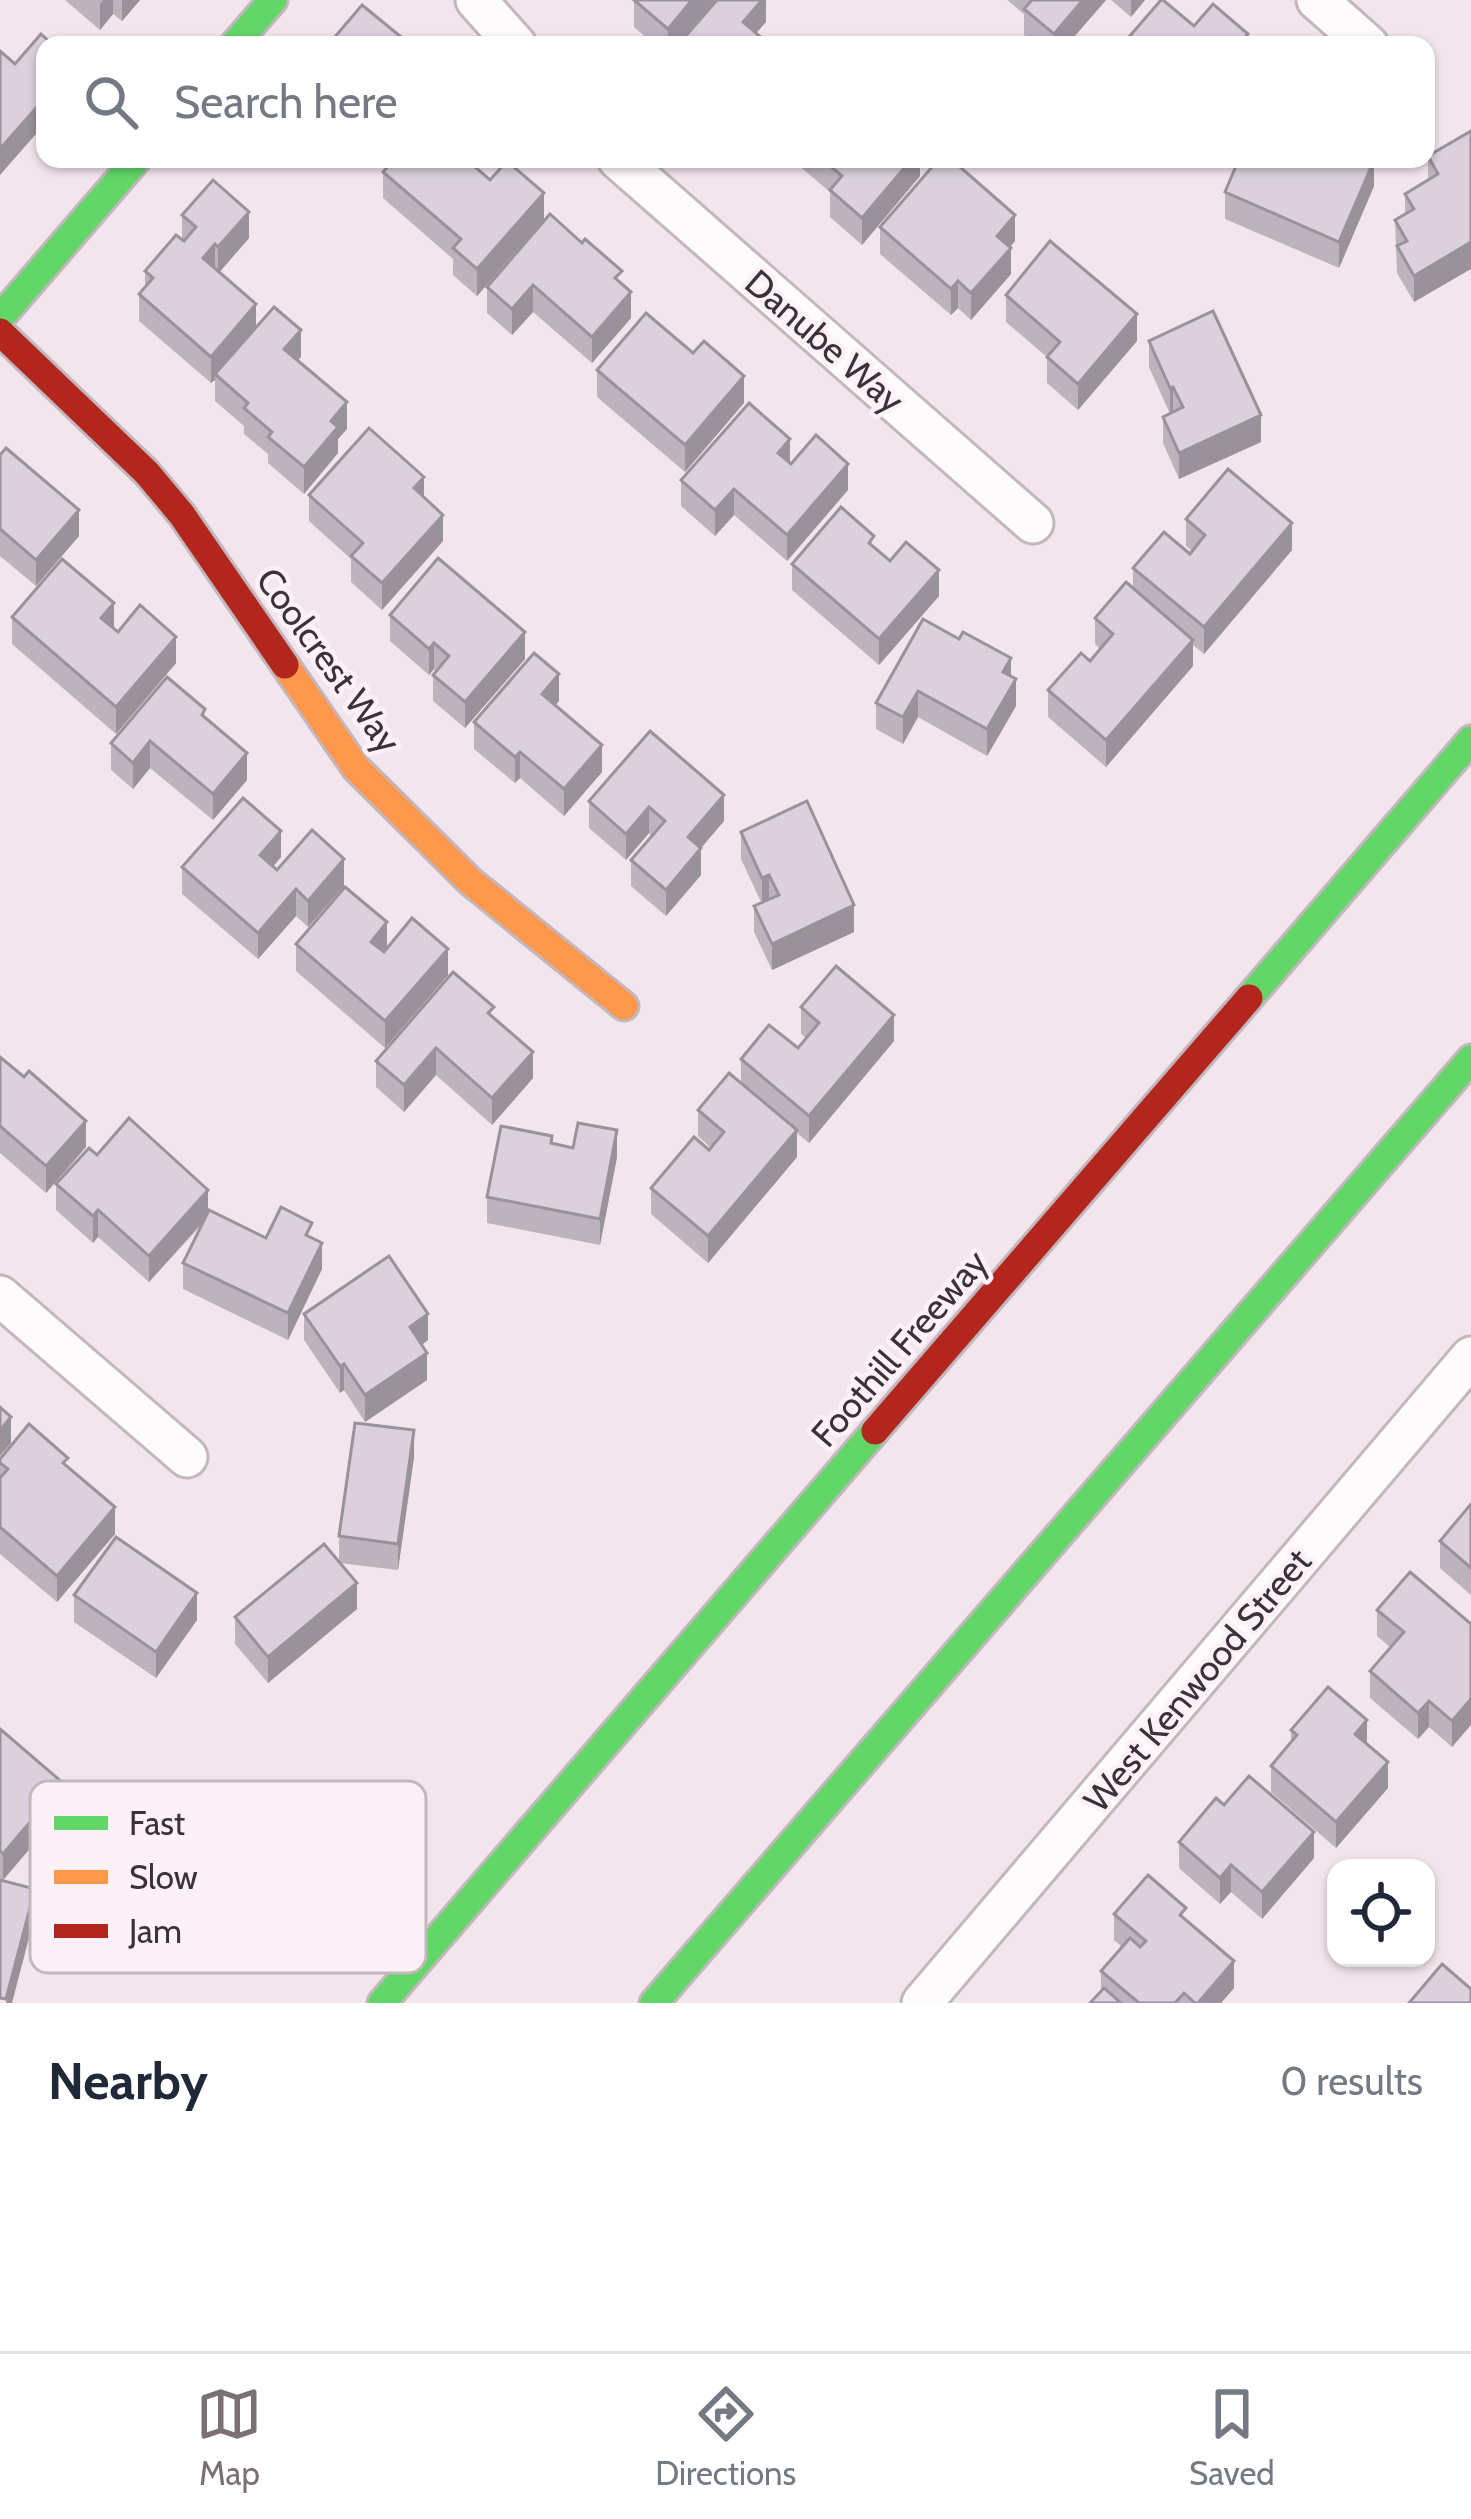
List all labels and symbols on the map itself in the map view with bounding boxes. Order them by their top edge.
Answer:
street label: Danube Way [737,260,913,422]
street label: Coolcrest Way [247,559,411,761]
street label: Foothill Freeway [801,1240,997,1456]
street label: West Kenwood Street [1074,1540,1320,1820]
legend [30,1781,426,1973]
text: Fast [129,1803,185,1843]
text: Slow [129,1857,198,1897]
text: Jam [128,1911,182,1951]

